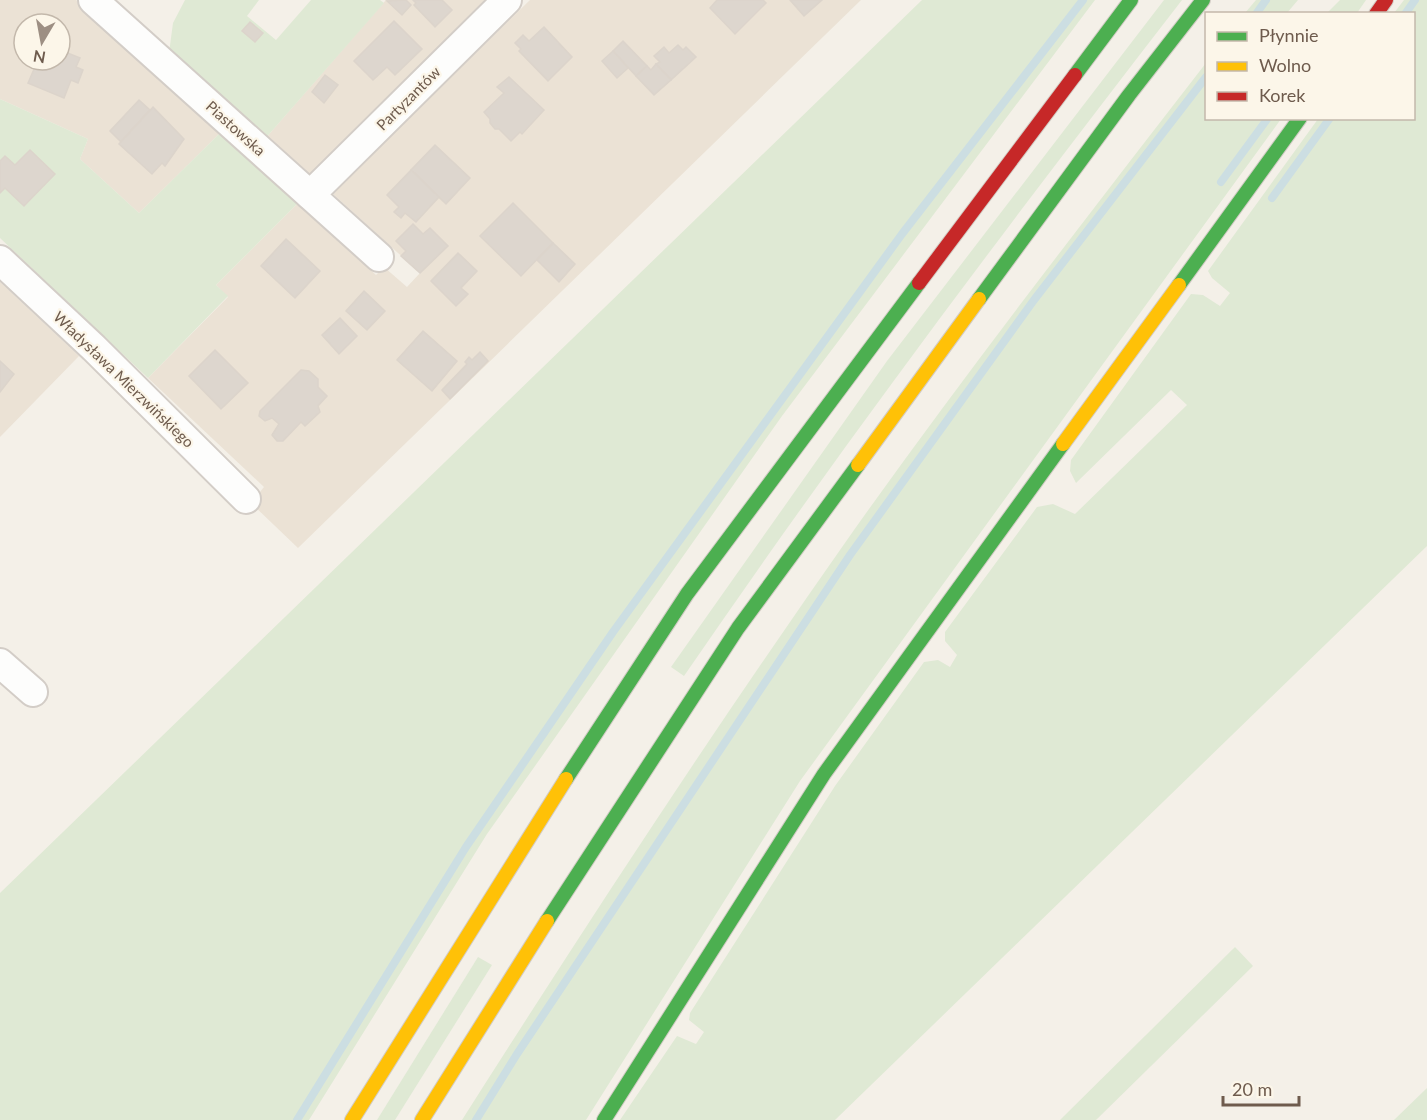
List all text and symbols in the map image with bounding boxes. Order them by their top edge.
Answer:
north arrow [12,12,72,72]
legend [1205,12,1415,120]
text: Płynnie [1259,24,1319,46]
text: N [32,47,47,68]
text: Wolno [1259,54,1311,76]
street label: Partyzantów [372,62,444,134]
text: Korek [1259,84,1306,106]
street label: Piastowska [203,97,269,159]
street label: Władysława Mierzwińskiego [50,307,198,451]
scale bar [1223,1069,1300,1107]
text: 20 m [1232,1078,1272,1100]

